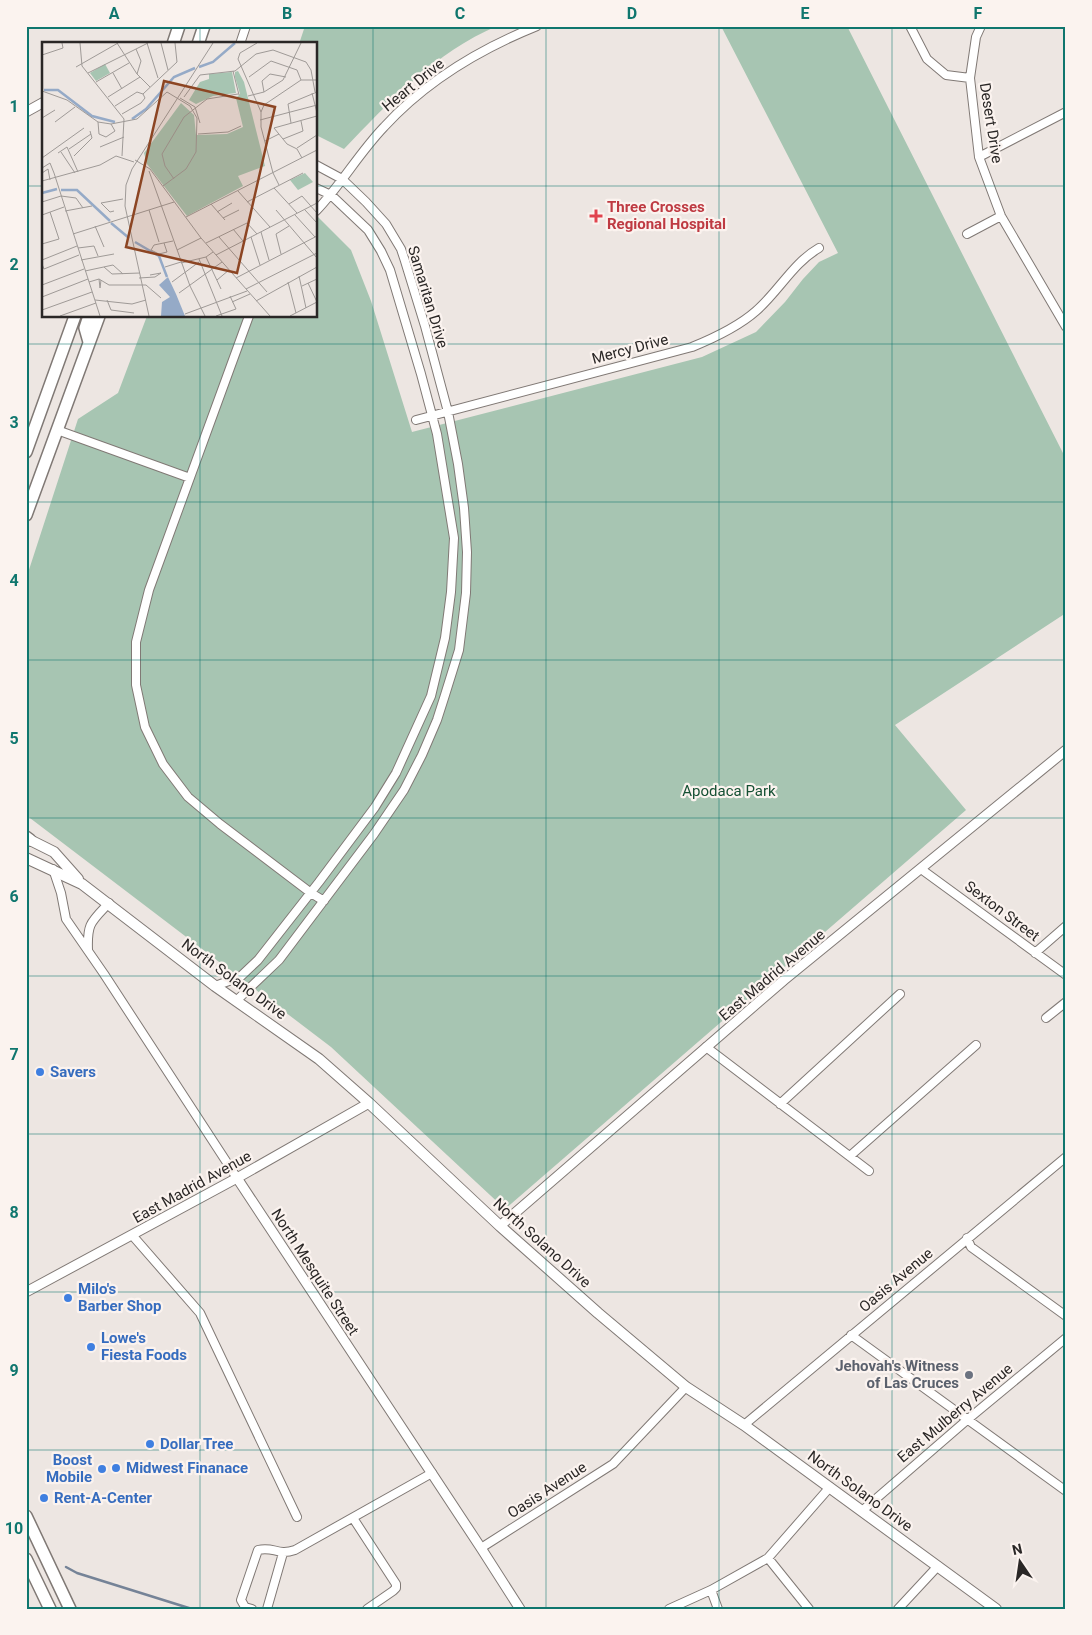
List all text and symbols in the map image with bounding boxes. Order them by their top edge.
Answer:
text: A [109,4,120,23]
text: B [282,4,292,23]
text: C [455,4,465,23]
text: D [627,4,637,23]
text: E [801,4,810,23]
text: F [974,4,983,23]
inset map [42,42,318,318]
street label: Heart Drive [378,55,448,115]
street label: Desert Drive [976,81,1006,165]
text: 1 [9,97,19,116]
place label: Three Crosses Regional Hospital [607,198,726,233]
marker: Three Crosses Regional Hospital [589,209,603,223]
street label: Samaritan Drive [404,244,452,350]
text: 2 [9,255,19,274]
street label: Mercy Drive [590,330,670,368]
text: 3 [9,413,19,432]
text: 4 [9,571,19,590]
text: 5 [9,729,19,748]
park label: Apodaca Park [682,782,776,800]
street label: Sexton Street [961,877,1043,945]
text: 6 [9,887,19,906]
street label: East Madrid Avenue [715,925,829,1025]
street label: North Solano Drive [178,935,290,1023]
text: 7 [9,1045,19,1064]
place label: Savers [50,1063,96,1081]
marker: Savers [34,1066,46,1078]
street label: East Madrid Avenue [130,1147,254,1227]
street label: North Solano Drive [489,1194,595,1292]
text: 8 [9,1203,19,1222]
street label: North Mesquite Street [267,1205,363,1339]
street label: Oasis Avenue [856,1244,936,1316]
place label: Milo's Barber Shop [78,1280,161,1315]
marker: Milo's Barber Shop [62,1292,74,1304]
place label: Lowe's Fiesta Foods [101,1329,187,1364]
marker: Lowe's Fiesta Foods [85,1341,97,1353]
place label: Jehovah's Witness of Las Cruces [835,1357,959,1392]
street label: East Mulberry Avenue [894,1360,1016,1466]
text: 9 [9,1361,19,1380]
marker: Jehovah's Witness of Las Cruces [963,1369,975,1381]
place label: Dollar Tree [160,1435,233,1453]
marker: Dollar Tree [144,1438,156,1450]
street label: North Solano Drive [804,1447,916,1535]
place label: Boost Mobile [46,1451,92,1486]
street label: Oasis Avenue [504,1458,590,1522]
place label: Midwest Finanace [126,1459,248,1477]
marker: Midwest Finanace [110,1462,122,1474]
marker: Boost Mobile [96,1463,108,1475]
place label: Rent-A-Center [54,1489,153,1507]
marker: Rent-A-Center [38,1492,50,1504]
text: 10 [5,1519,23,1538]
north arrow [994,1538,1044,1588]
text: N [1010,1540,1024,1558]

